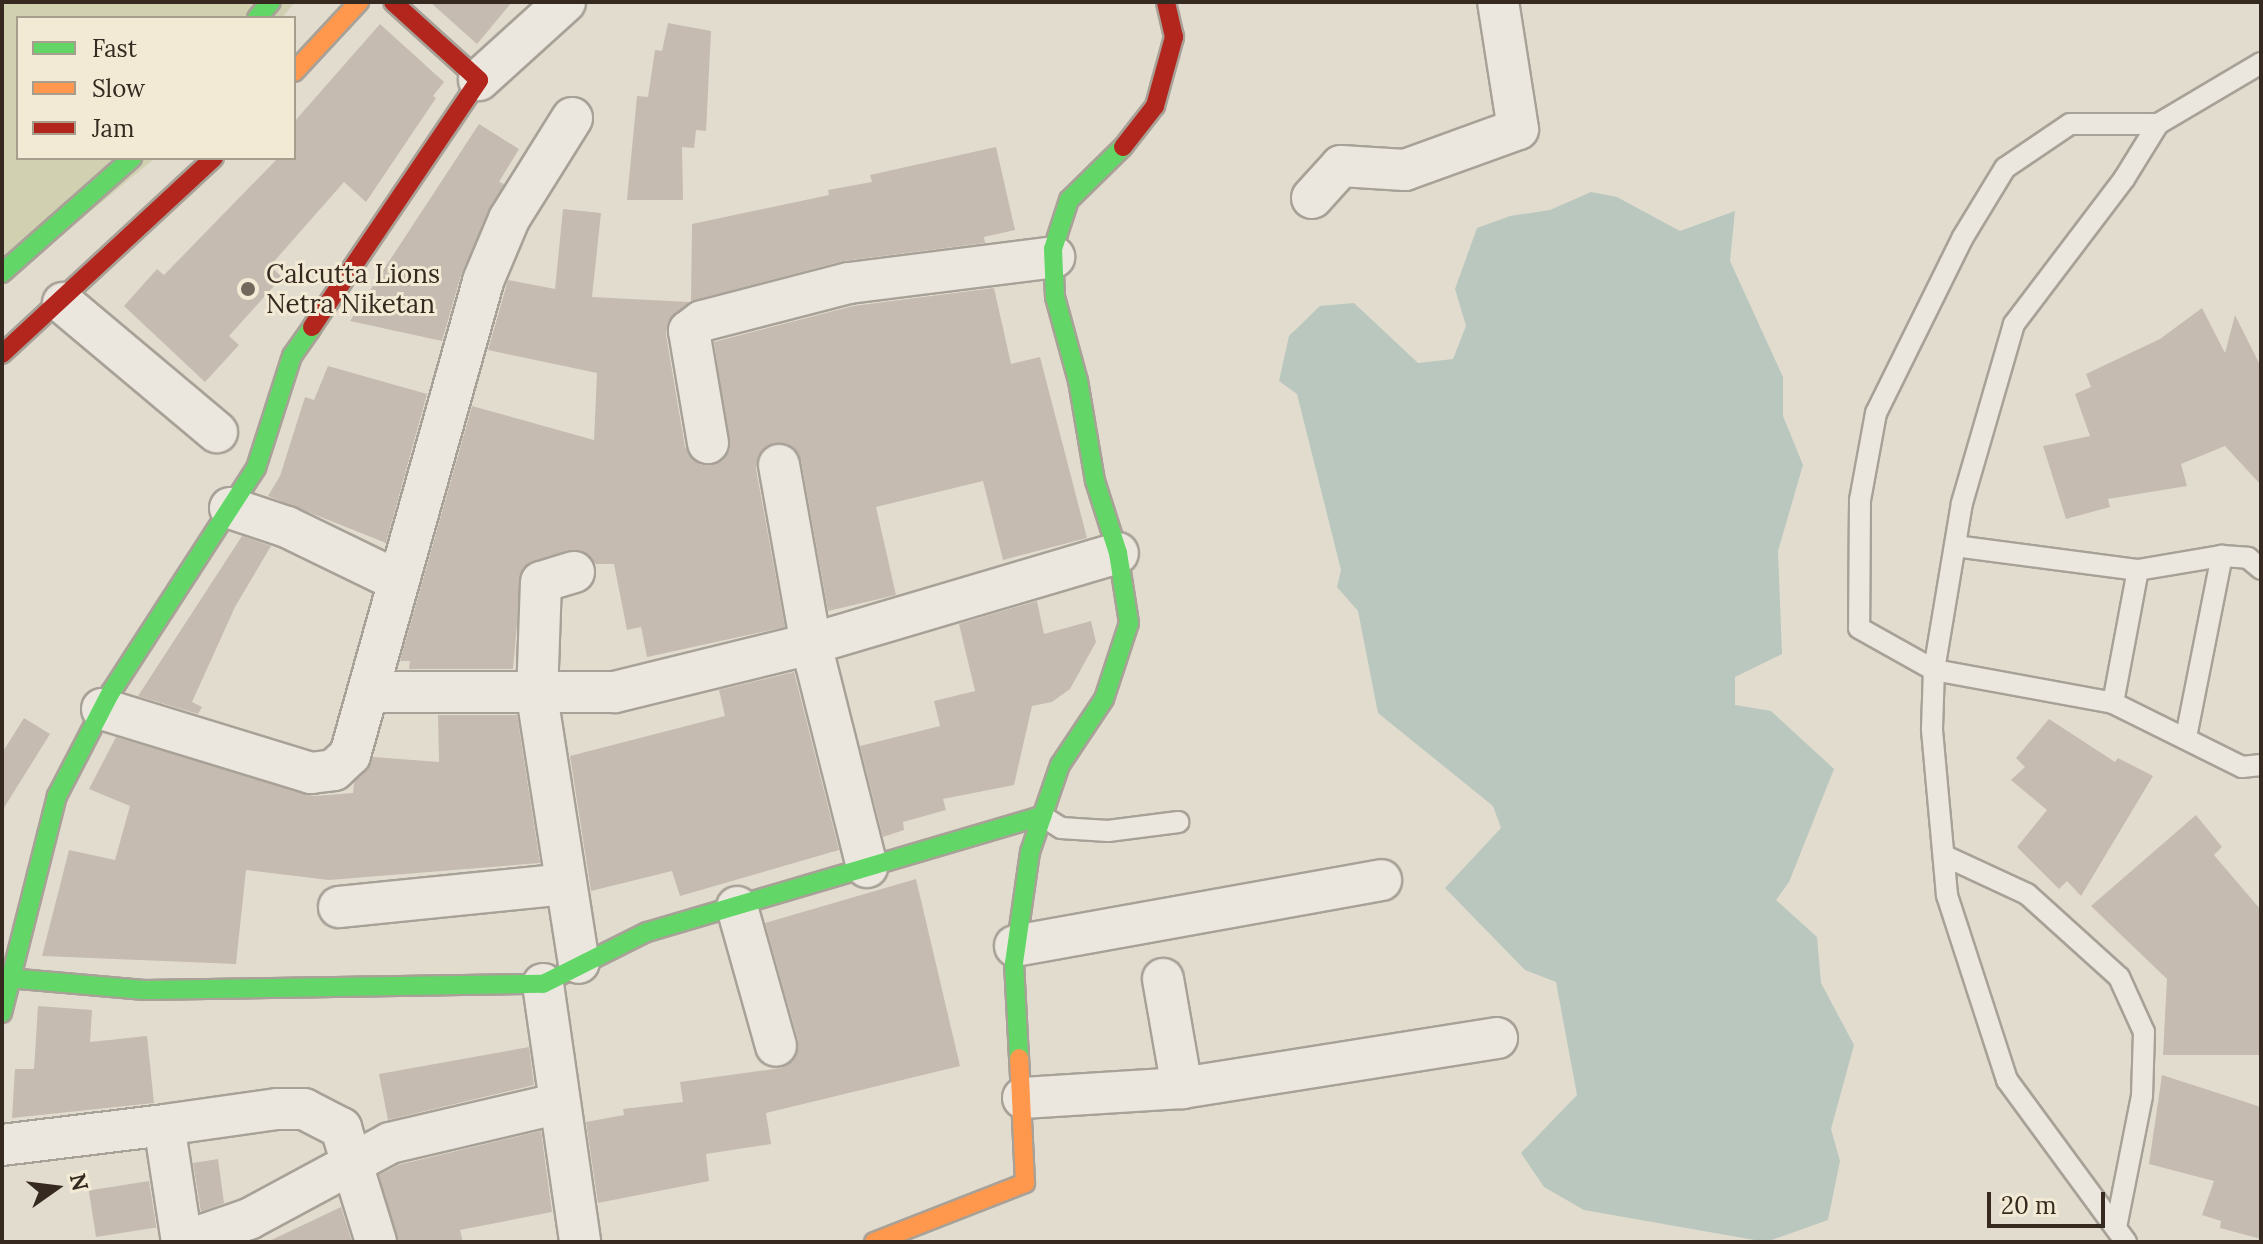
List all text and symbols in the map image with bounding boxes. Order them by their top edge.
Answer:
legend [16,16,296,160]
text: Fast [92,33,137,64]
text: Slow [92,73,145,104]
text: Jam [92,113,134,144]
place label: Calcutta Lions Netra Niketan [266,258,440,320]
marker: Calcutta Lions Netra Niketan [237,278,259,300]
north arrow [16,1148,96,1228]
text: N [64,1171,95,1194]
scale bar [1991,1176,2109,1226]
text: 20 m [2001,1190,2057,1221]

